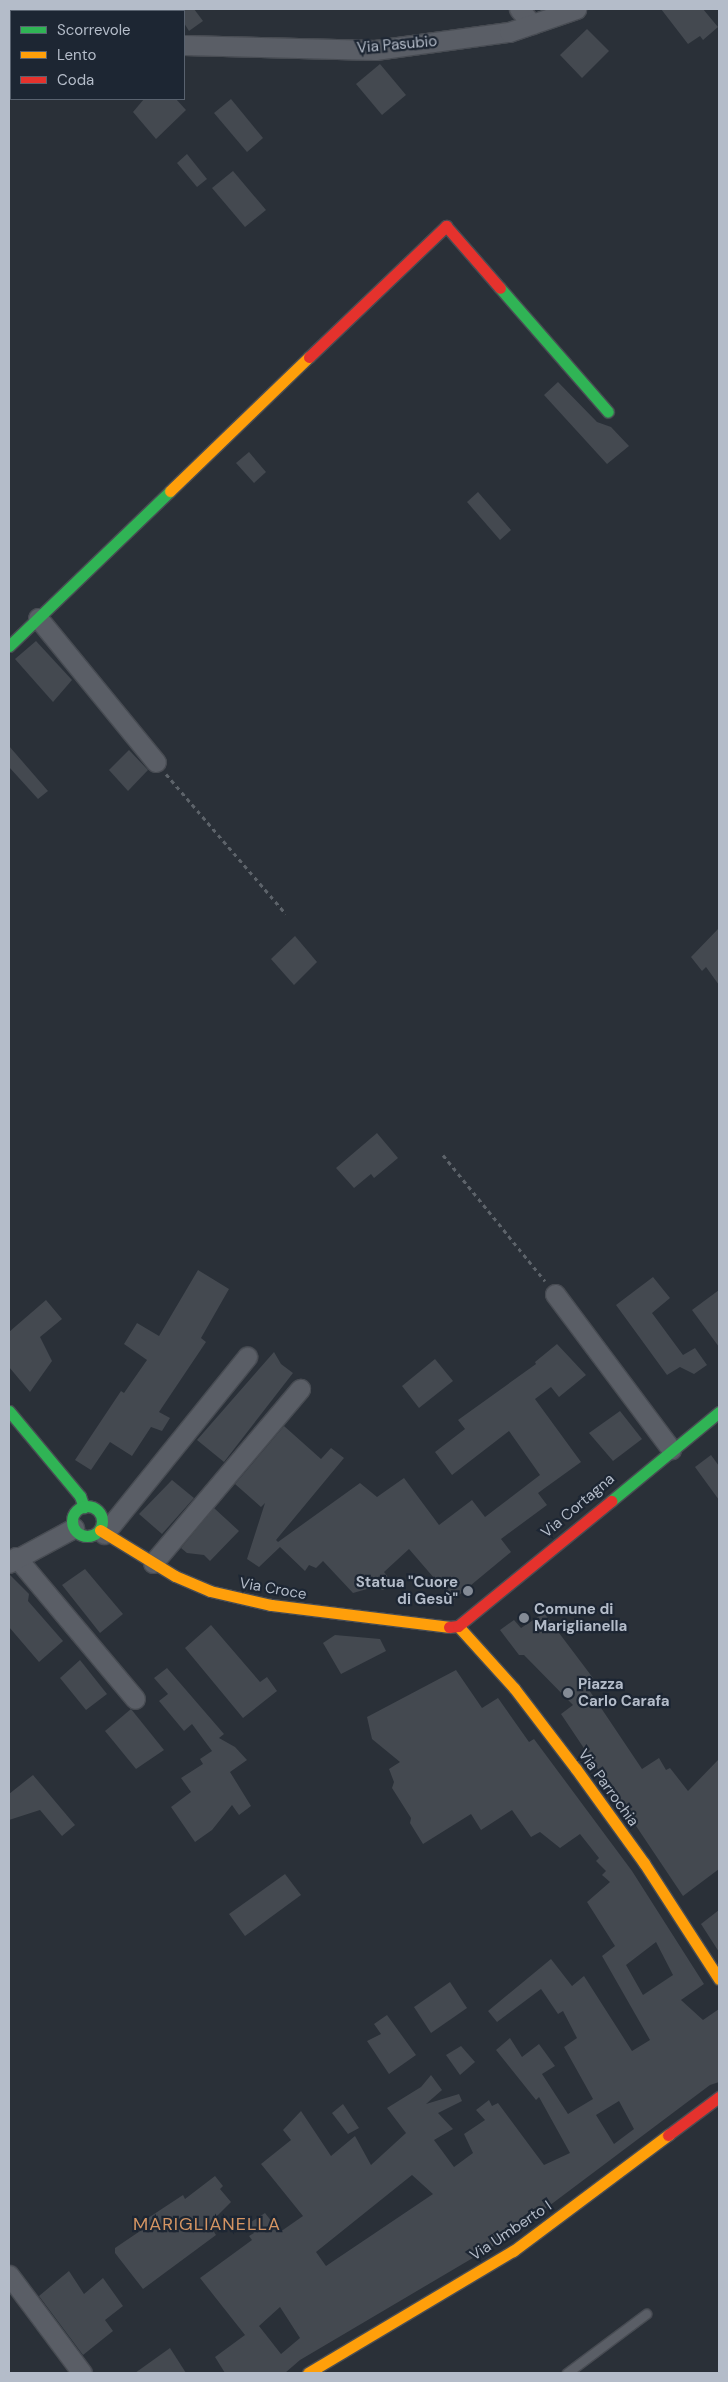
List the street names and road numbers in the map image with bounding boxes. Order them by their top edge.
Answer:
street label: Via Pasubio [356,33,438,57]
street label: Via Cortagna [538,1470,618,1542]
street label: Via Croce [238,1574,308,1604]
street label: Via Parrochia [574,1746,642,1830]
street label: Via Umberto I [467,2197,555,2265]

